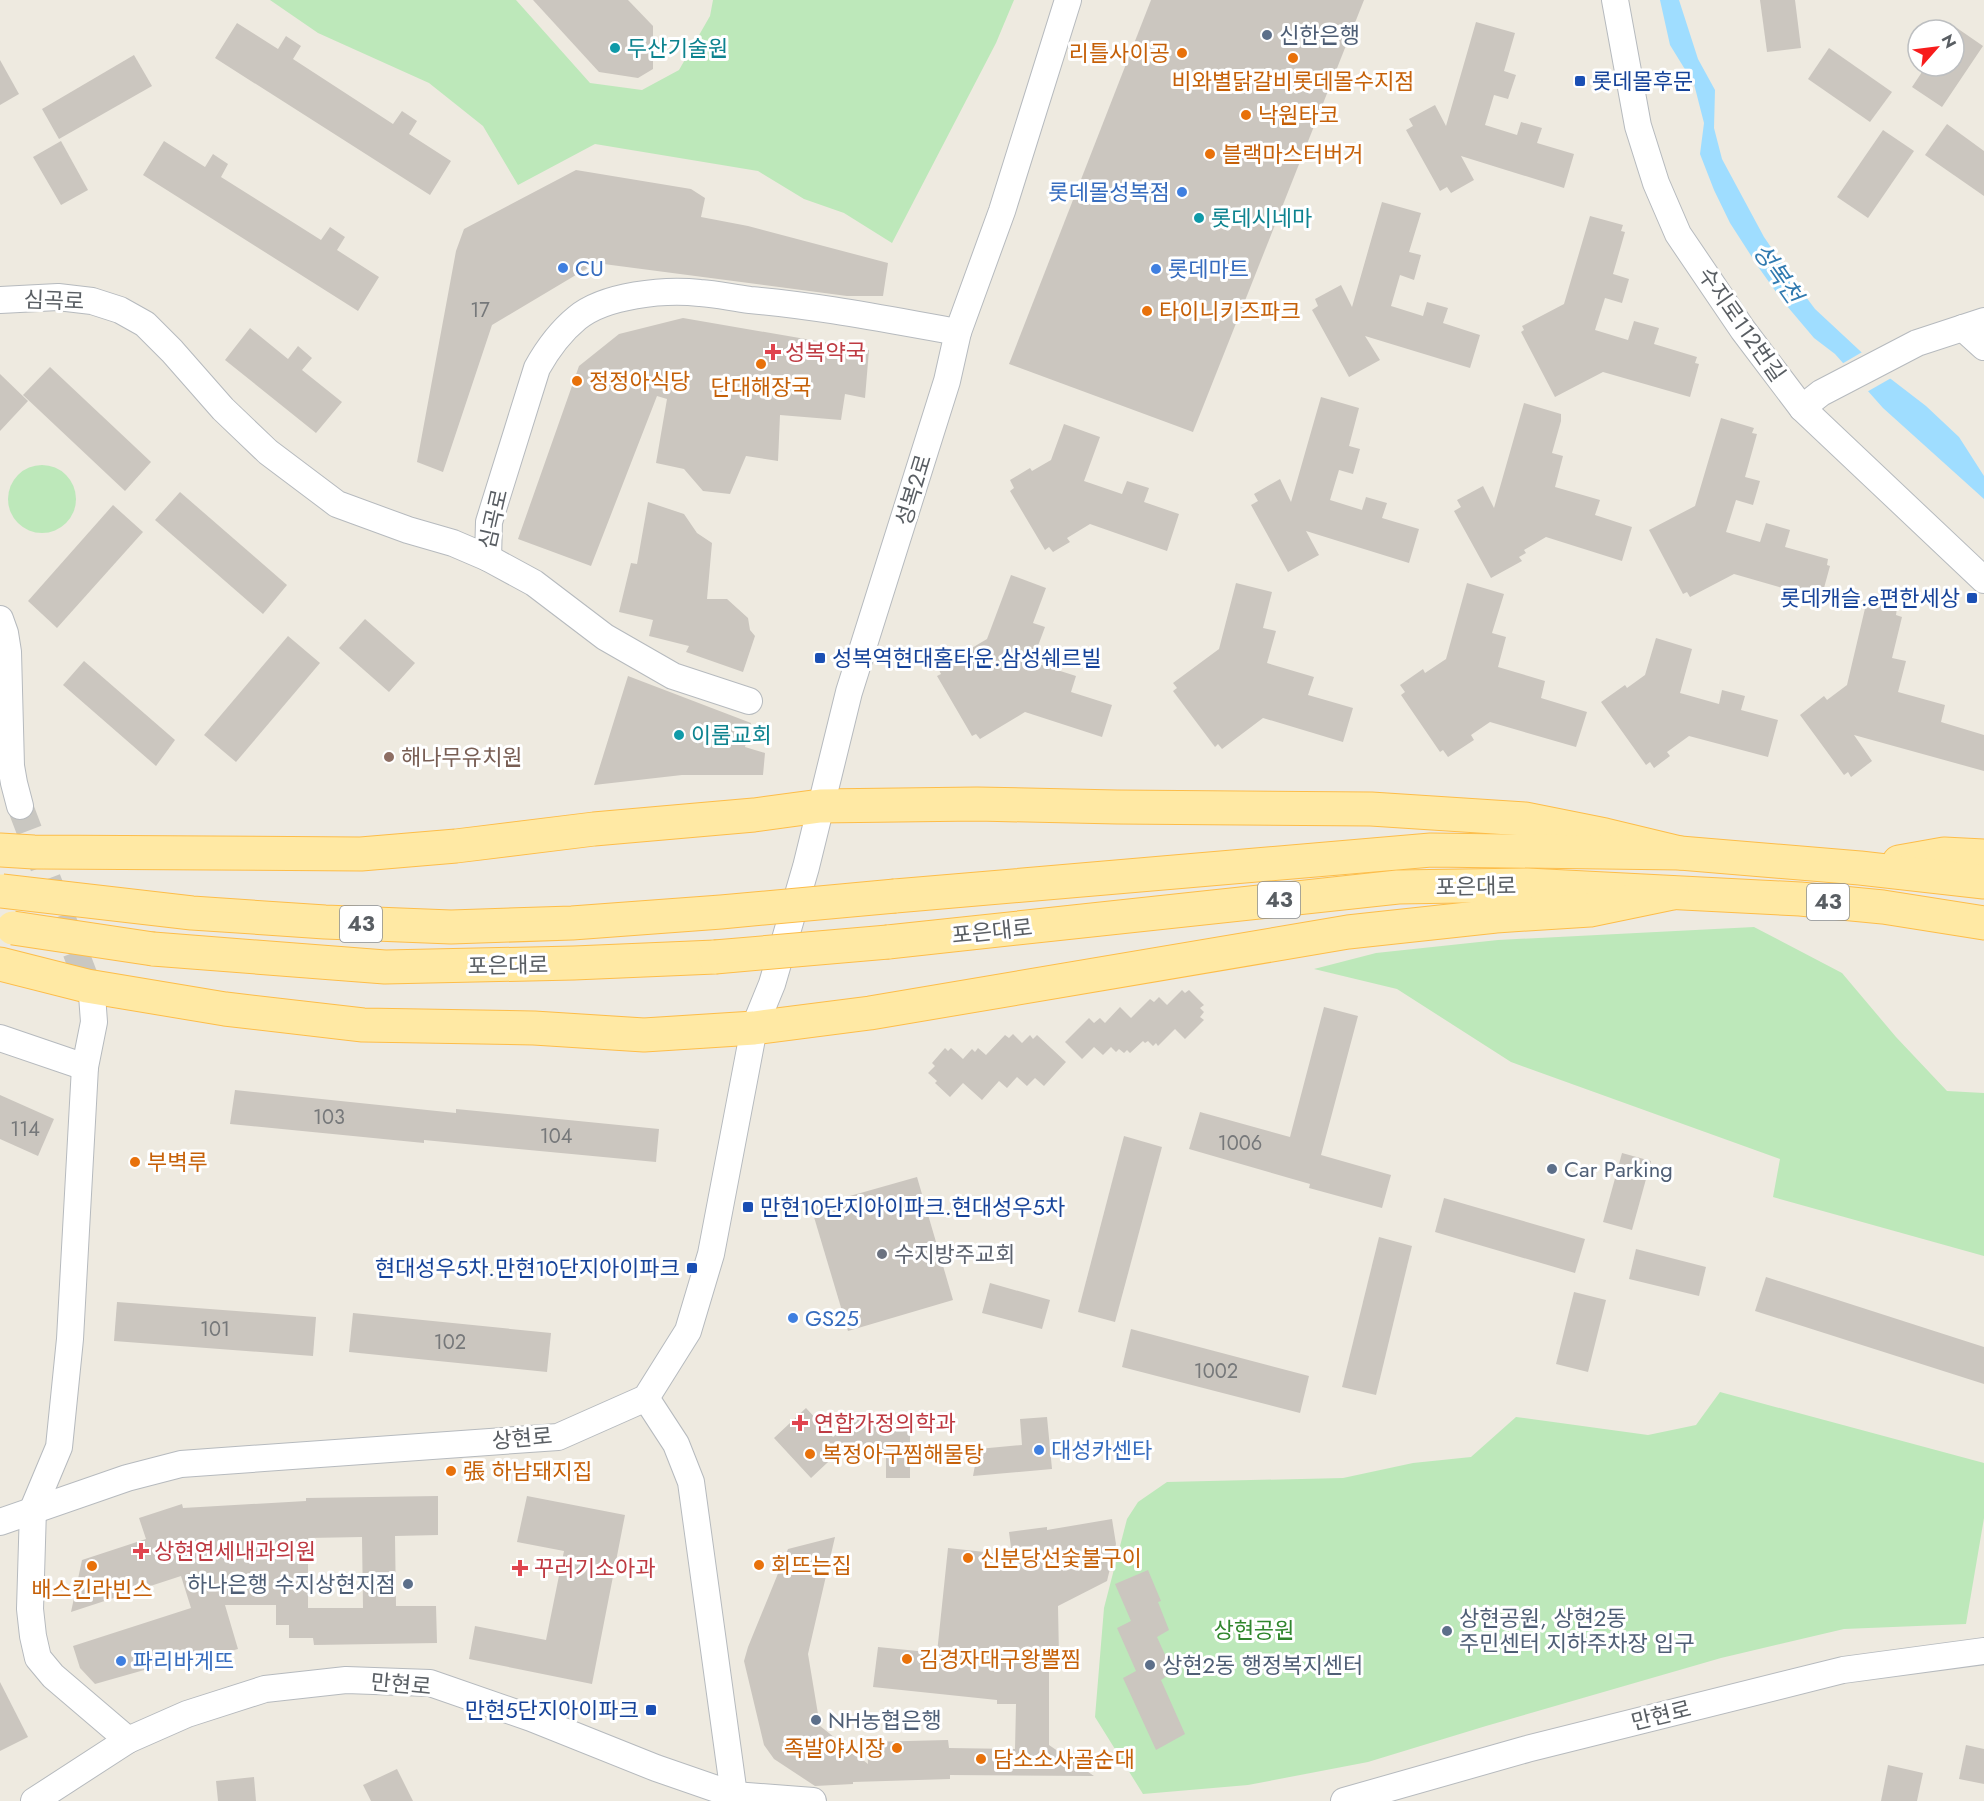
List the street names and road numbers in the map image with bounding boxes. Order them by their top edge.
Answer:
street label: 수지로112번길 [1691,260,1793,388]
street label: 심곡로 [23,283,85,317]
street label: 성복2로 [887,450,939,530]
street label: 심곡로 [471,486,515,552]
street label: 포은대로 [1435,869,1517,903]
road number: 43 [1258,882,1300,918]
road number: 43 [1807,884,1849,920]
road number: 43 [340,906,382,942]
street label: 포은대로 [950,911,1034,951]
street label: 포은대로 [467,948,549,982]
street label: 상현로 [490,1419,554,1457]
street label: 만현로 [369,1665,433,1703]
street label: 만현로 [1628,1692,1694,1738]

